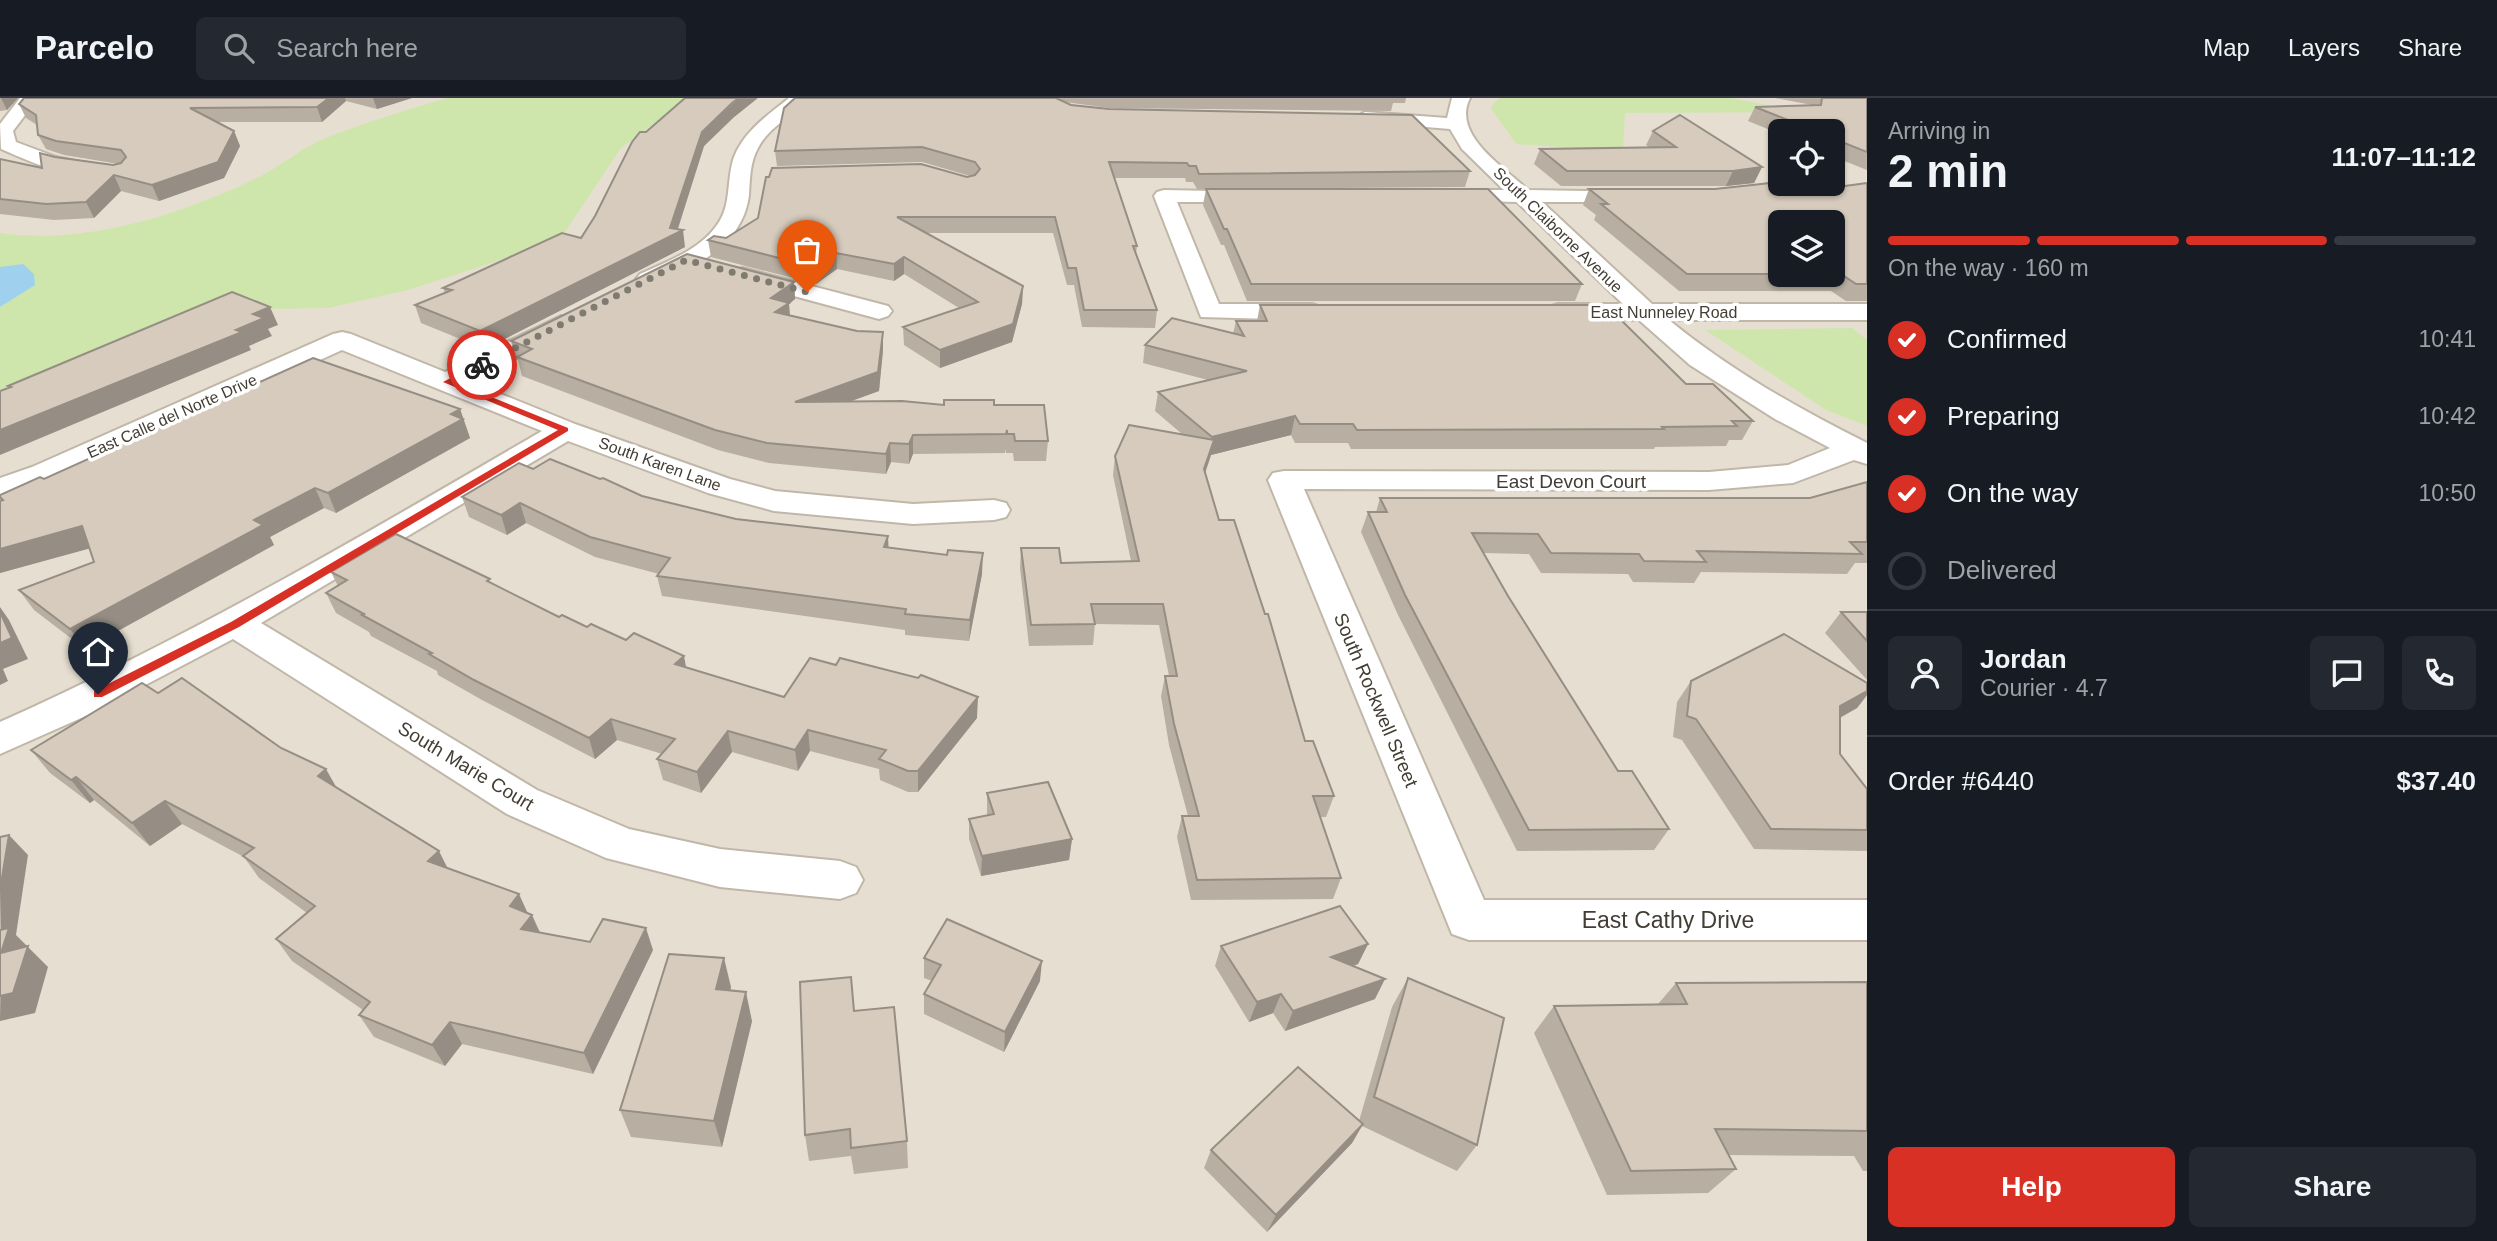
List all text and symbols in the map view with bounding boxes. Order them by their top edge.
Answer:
search box [196,17,686,80]
text: Parcelo [35,29,154,66]
icon: search [220,29,258,67]
text: Search here [276,33,418,63]
text: Map [2203,34,2250,61]
text: Layers [2288,34,2360,61]
text: Share [2398,34,2462,61]
text: Arriving in [1888,118,1990,144]
map controls [1768,119,1845,287]
button: locate [1768,119,1845,196]
text: 11:07–11:12 [2331,142,2476,172]
text: 2 min [1888,145,2008,197]
street label: South Claiborne Avenue [1490,164,1626,296]
button: layers [1768,210,1845,287]
pin [777,220,837,292]
icon: bag [788,231,826,269]
text: On the way · 160 m [1888,255,2089,281]
street label: East Nunneley Road [1591,304,1737,321]
icon: check [1888,321,1926,359]
text: Confirmed [1947,324,2067,354]
text: 10:41 [2418,326,2476,352]
courier [447,330,517,400]
icon: bike [463,346,501,384]
street label: East Calle del Norte Drive [84,371,260,461]
icon: check [1888,398,1926,436]
text: Preparing [1947,401,2060,431]
text: 10:42 [2418,403,2476,429]
street label: South Karen Lane [596,434,724,494]
street label: East Devon Court [1496,471,1647,492]
icon: check [1888,475,1926,513]
text: On the way [1947,478,2079,508]
text: 10:50 [2418,480,2476,506]
text: Delivered [1947,555,2057,585]
street label: South Rockwell Street [1330,610,1422,791]
pin [68,622,128,694]
icon: home [79,633,117,671]
button: person [1888,636,1962,710]
button: chat [2310,636,2384,710]
button: phone [2402,636,2476,710]
text: Jordan [1980,644,2067,674]
text: Courier · 4.7 [1980,675,2108,701]
street label: South Marie Court [395,717,538,815]
text: Order #6440 [1888,766,2034,796]
text: $37.40 [2396,766,2476,796]
street label: East Cathy Drive [1582,907,1754,933]
button: Help [1888,1147,2175,1227]
button: Share [2189,1147,2476,1227]

